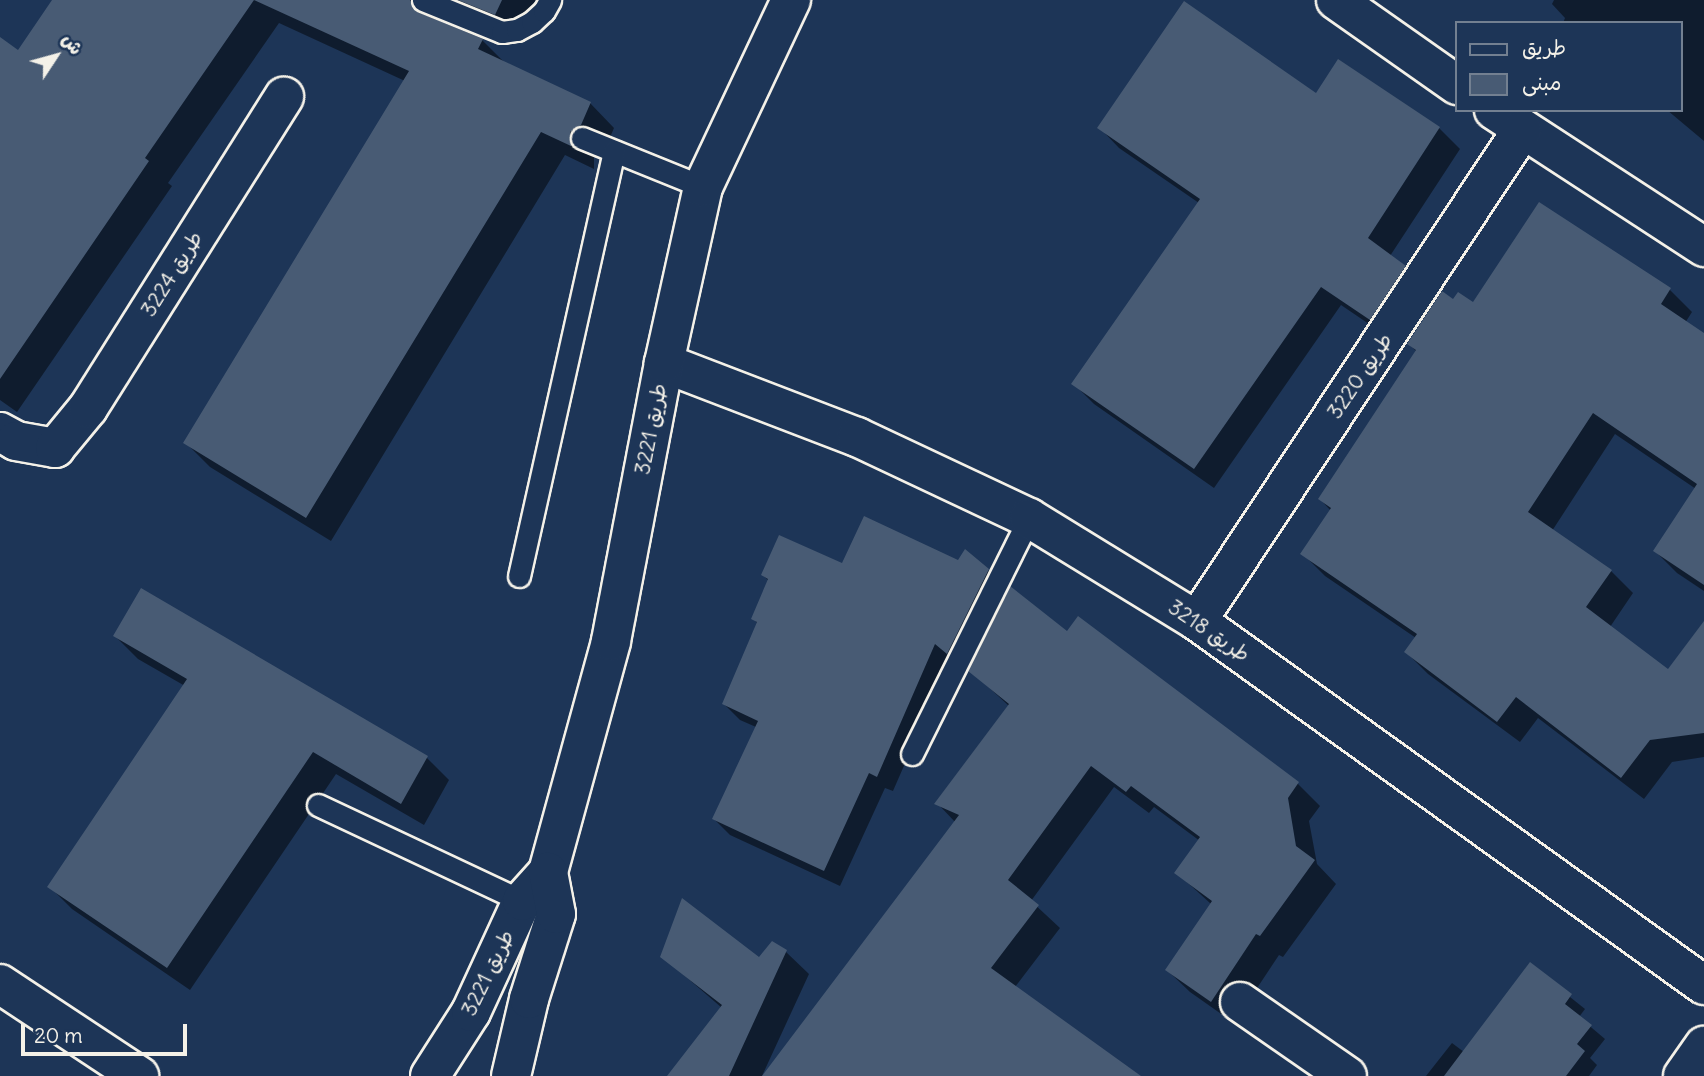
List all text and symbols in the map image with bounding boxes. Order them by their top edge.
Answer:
north arrow [21,21,91,91]
legend [1456,21,1683,112]
text: ش [57,28,89,59]
text: طريق [1522,34,1566,61]
text: مبنى [1522,69,1561,96]
street label: طريق 3224 [136,227,208,321]
street label: طريق 3220 [1322,328,1398,424]
street label: طريق 3221 [630,381,672,477]
street label: طريق 3218 [1163,595,1255,667]
street label: طريق 3221 [456,926,520,1020]
scale bar [24,1010,191,1054]
text: 20 m [34,1022,83,1049]

